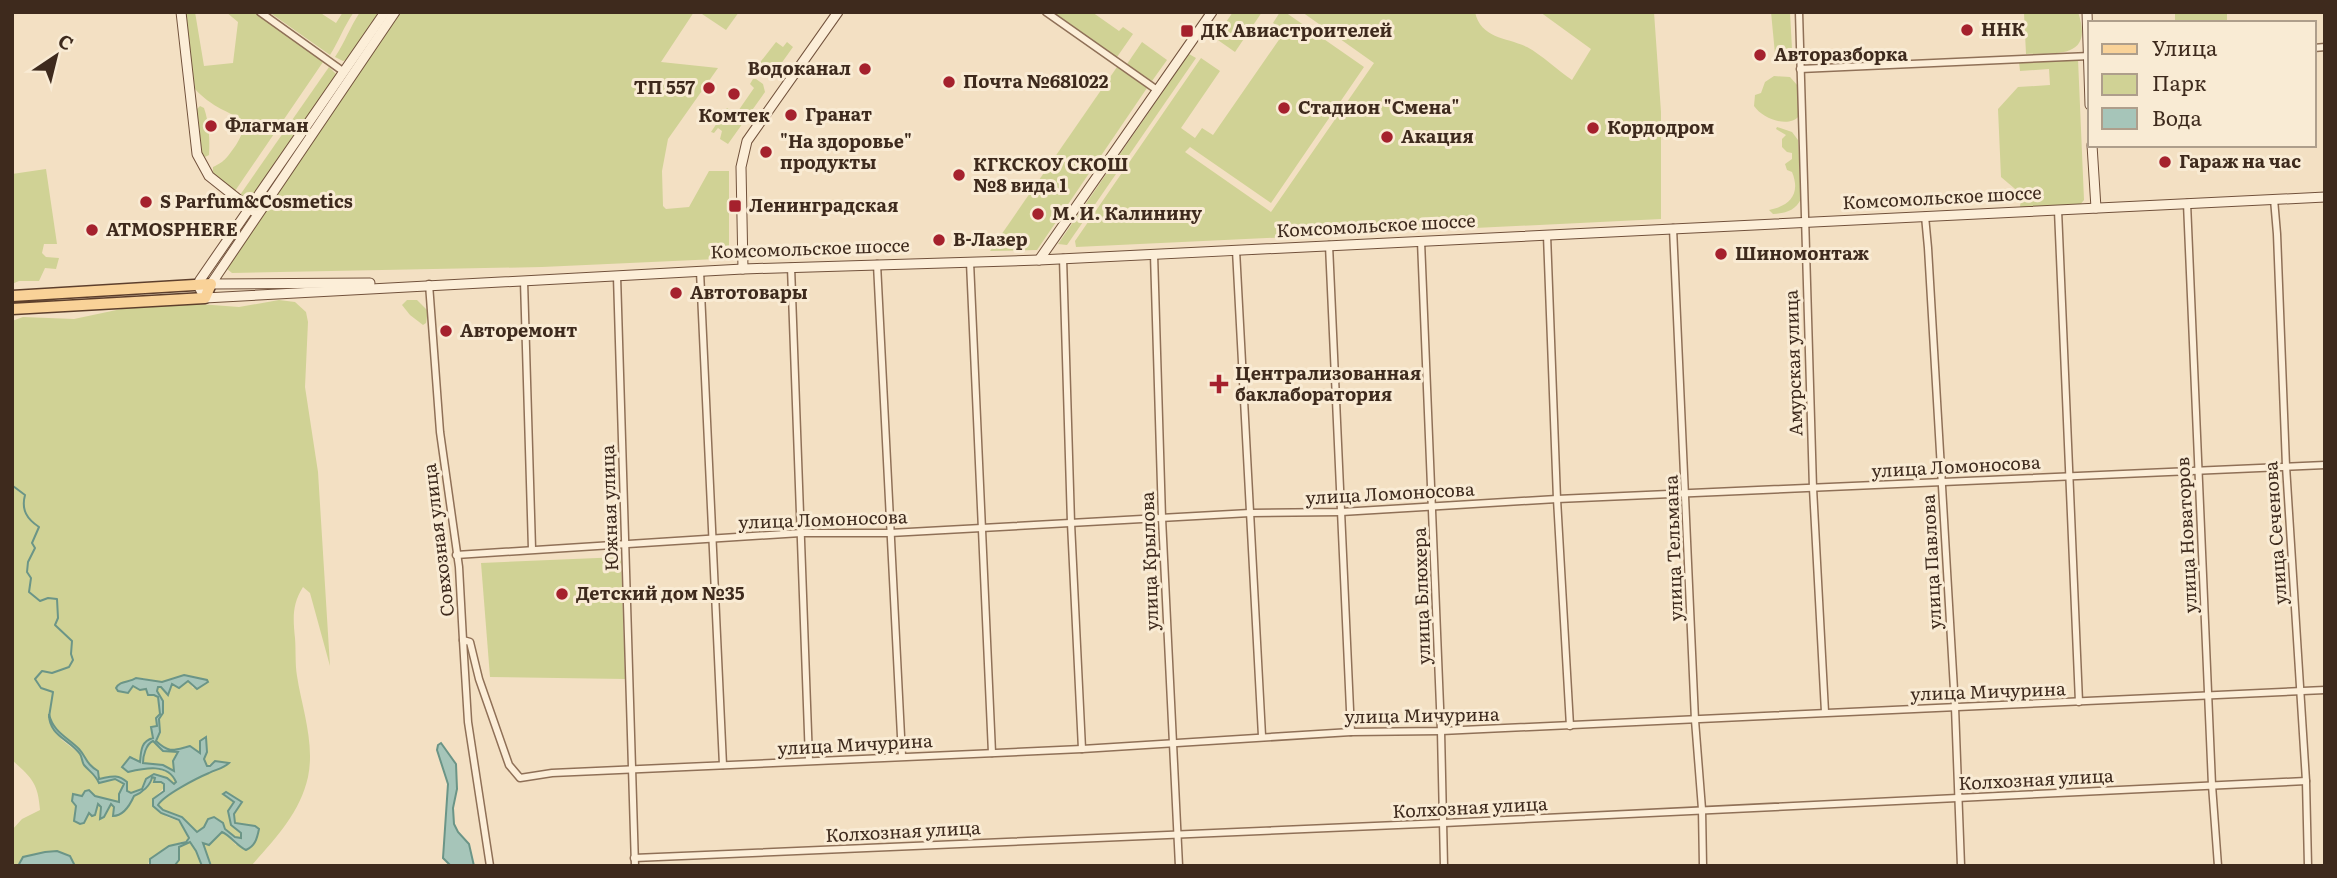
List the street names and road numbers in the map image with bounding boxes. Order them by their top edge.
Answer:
street label: Комсомольское шоссе [1842,178,2042,215]
street label: Комсомольское шоссе [1276,206,1476,243]
street label: Комсомольское шоссе [710,231,910,264]
street label: Амурская улица [1776,289,1809,437]
street label: Южная улица [593,444,624,572]
street label: улица Ломоносова [1871,448,2041,483]
street label: улица Новаторов [2168,456,2203,614]
street label: улица Сеченова [2256,460,2293,606]
street label: Совхозная улица [415,462,460,618]
street label: улица Тельмана [1656,474,1689,622]
street label: улица Ломоносова [1305,475,1475,510]
street label: улица Крылова [1133,491,1164,631]
street label: улица Павлова [1913,494,1948,630]
street label: улица Ломоносова [738,502,908,535]
street label: улица Блюхера [1405,527,1436,665]
street label: улица Мичурина [1910,674,2066,707]
street label: улица Мичурина [1344,700,1500,729]
street label: улица Мичурина [777,726,933,761]
street label: Колхозная улица [1958,761,2115,796]
street label: Колхозная улица [1392,789,1549,824]
street label: Колхозная улица [825,813,982,848]

